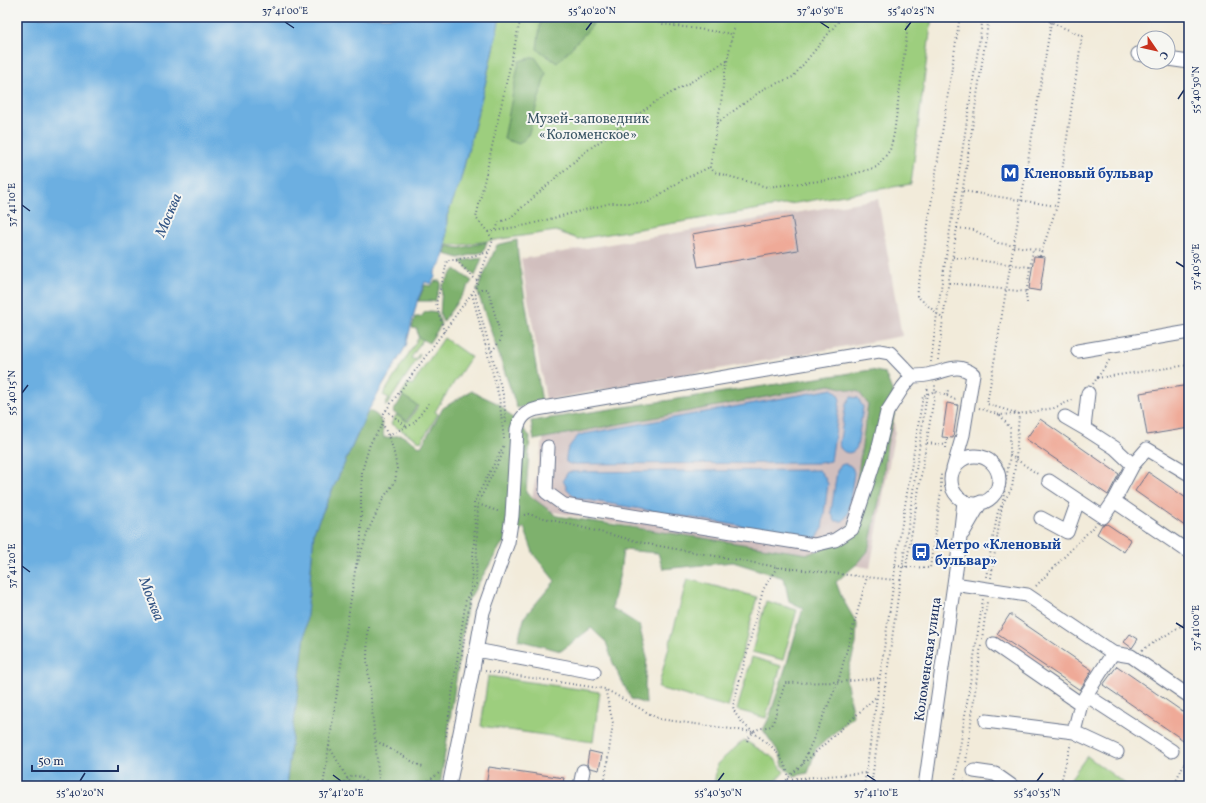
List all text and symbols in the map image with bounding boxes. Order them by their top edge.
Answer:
text: 37°41'00"E [262,4,308,18]
text: 55°40'20"N [568,4,617,18]
text: 37°40'50"E [797,4,843,18]
text: 55°40'25"N [887,4,935,18]
north arrow [1136,30,1176,70]
text: С [1155,48,1171,62]
text: 55°40'30"N [1189,66,1203,114]
park label: Музей-заповедник «Коломенское» [527,110,649,145]
metro station icon: Кленовый бульвар [999,162,1021,184]
place label: Кленовый бульвар [1024,165,1154,184]
text: 37°41'10"E [5,183,19,227]
water label: Москва [150,191,188,242]
text: 37°40'50"E [1189,244,1203,290]
text: 55°40'15"N [5,370,19,416]
place label: Метро «Кленовый бульвар» [935,536,1061,571]
bus stop icon: Метро «Кленовый бульвар» [910,541,932,563]
text: 37°41'20"E [5,543,19,589]
water label: Москва [132,574,169,624]
street label: Коломенская улица [910,596,947,723]
text: 37°41'00"E [1189,605,1203,651]
scale bar [32,747,118,773]
text: 50 m [38,754,64,770]
text: 55°40'20"N [56,786,105,800]
text: 37°41'20"E [318,786,364,800]
text: 55°40'30"N [694,786,742,800]
text: 37°41'10"E [854,786,898,800]
text: 55°40'35"N [1014,786,1061,800]

